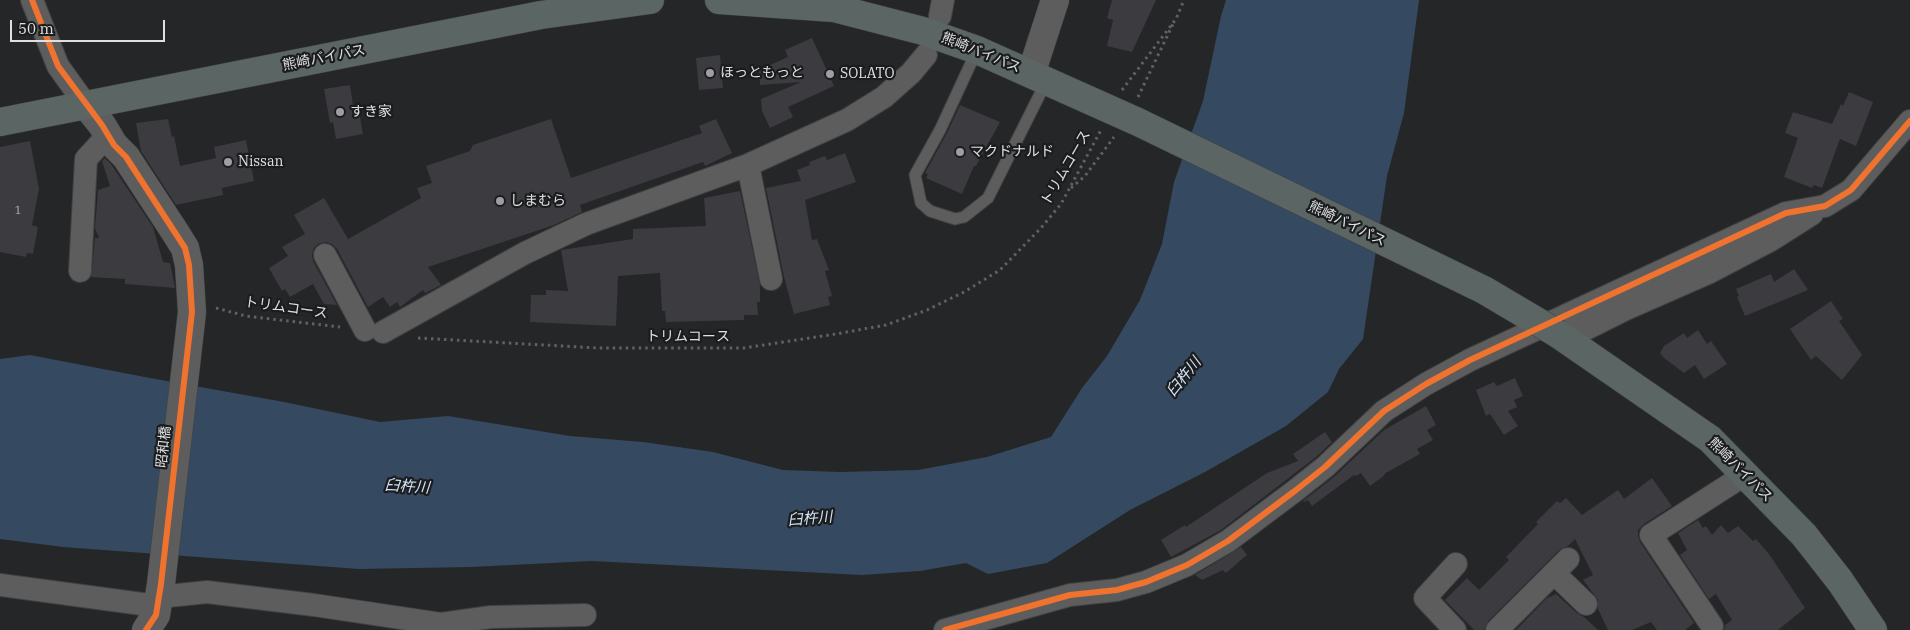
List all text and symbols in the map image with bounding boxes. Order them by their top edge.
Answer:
scale bar [12,10,168,42]
text: 50 m [18,19,54,38]
street label: 熊崎バイパス [939,29,1023,77]
street label: 熊崎バイパス [281,42,367,74]
place label: ほっともっと [720,65,804,81]
place label: SOLATO [840,66,895,82]
marker: ほっともっと [704,67,716,79]
marker: SOLATO [824,68,836,80]
place label: すき家 [350,104,392,120]
marker: すき家 [334,106,346,118]
street label: トリムコース [1038,127,1094,209]
place label: マクドナルド [970,144,1054,160]
marker: マクドナルド [954,146,966,158]
place label: Nissan [238,154,283,170]
marker: Nissan [222,156,234,168]
place label: しまむら [510,193,566,209]
marker: しまむら [494,195,506,207]
street label: 熊崎バイパス [1306,198,1388,250]
house number: 1 [15,204,21,218]
street label: トリムコース [243,294,329,322]
street label: トリムコース [646,329,730,345]
water label: 臼杵川 [1163,354,1205,400]
street label: 昭和橋 [153,425,175,469]
street label: 熊崎バイパス [1704,434,1776,506]
water label: 臼杵川 [384,476,430,498]
water label: 臼杵川 [787,508,833,530]

